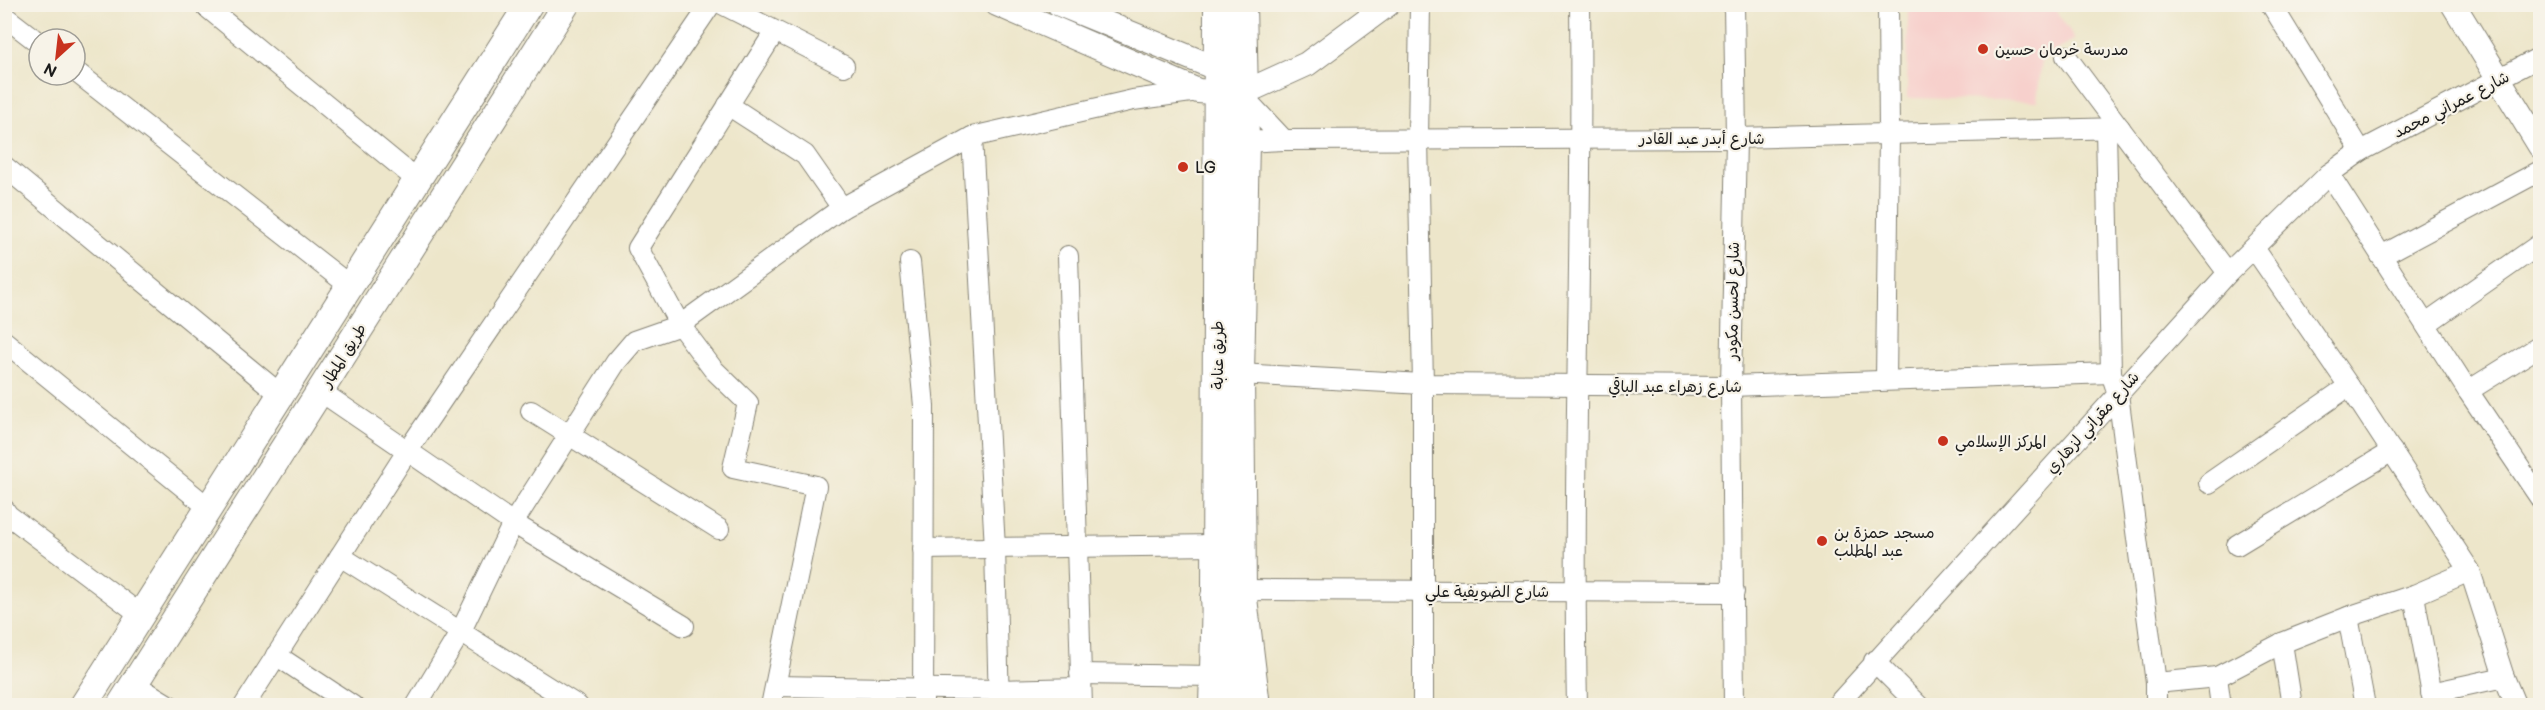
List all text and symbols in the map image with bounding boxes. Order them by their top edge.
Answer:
north arrow [27,27,87,87]
place label: مدرسة خرمان حسين [1995,41,2129,60]
marker: مدرسة خرمان حسين [1976,42,1990,56]
text: N [41,58,61,80]
street label: شارع عمراني محمد [2390,68,2515,146]
street label: شارع أبدر عبد القادر [1637,130,1765,150]
place label: LG [1195,159,1216,178]
marker: LG [1176,160,1190,174]
street label: شارع لحسن مكودر [1723,242,1745,362]
street label: طريق المطار [316,320,371,393]
street label: طريق عنابة [1209,321,1228,389]
street label: شارع مقراني لزهاري [2042,368,2147,480]
street label: شارع زهراء عبد الباقي [1608,376,1742,398]
place label: المركز الإسلامي [1955,433,2046,456]
marker: المركز الإسلامي [1936,434,1950,448]
place label: مسجد حمزة بن عبد المطلب [1834,524,1935,561]
marker: مسجد حمزة بن عبد المطلب [1815,534,1829,548]
street label: شارع الضويفية علي [1425,583,1549,606]

